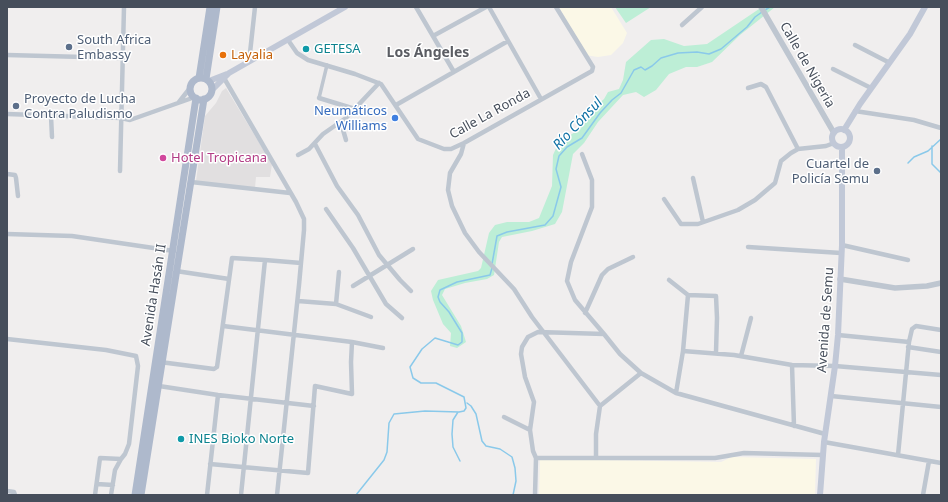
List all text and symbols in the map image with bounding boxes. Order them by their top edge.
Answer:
street label: Calle de Nigeria [776,19,838,111]
place label: South Africa Embassy [77,32,151,63]
place label: GETESA [314,41,361,57]
marker: South Africa Embassy [64,42,74,52]
marker: GETESA [301,44,311,54]
district label: Los Ángeles [387,45,469,61]
place label: Layalia [231,47,273,63]
marker: Layalia [218,50,228,60]
street label: Calle La Ronda [447,85,533,143]
place label: Proyecto de Lucha Contra Paludismo [24,91,136,122]
water label: Río Cónsul [550,94,606,154]
marker: Proyecto de Lucha Contra Paludismo [11,101,21,111]
place label: Neumáticos Williams [314,103,387,134]
marker: Neumáticos Williams [390,113,400,123]
place label: Hotel Tropicana [171,150,267,166]
marker: Hotel Tropicana [158,153,168,163]
place label: Cuartel de Policía Semu [792,156,869,187]
marker: Cuartel de Policía Semu [872,166,882,176]
street label: Avenida Hasán II [138,243,170,347]
street label: Avenida de Semu [815,267,837,373]
place label: INES Bioko Norte [189,431,294,447]
marker: INES Bioko Norte [176,434,186,444]

